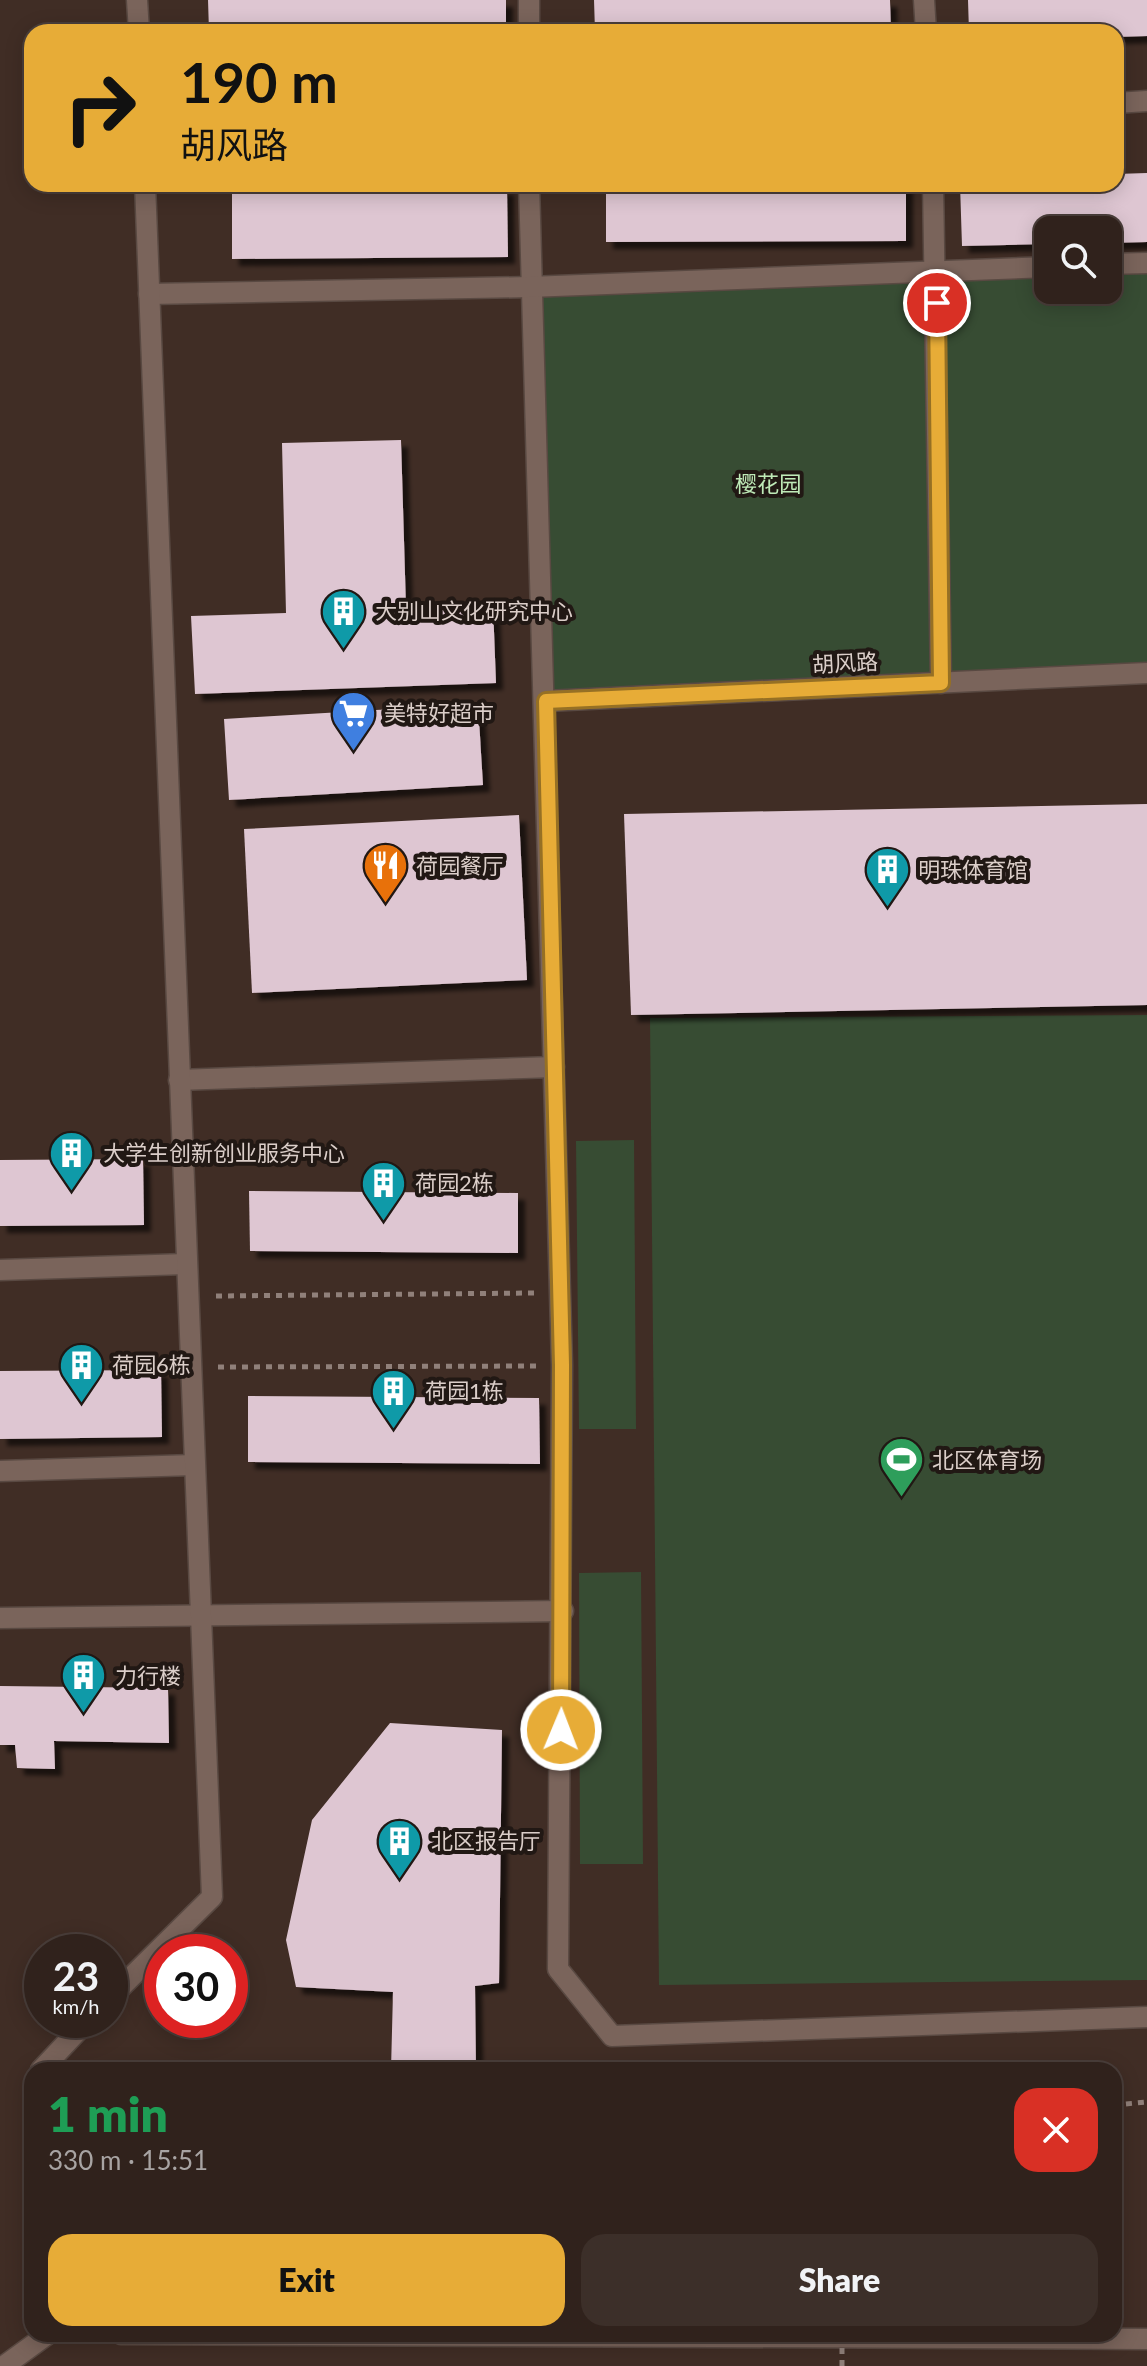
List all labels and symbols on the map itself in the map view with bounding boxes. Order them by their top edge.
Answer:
pin [903,269,971,337]
park label: 樱花园 [735,470,801,497]
building icon: 大别山文化研究中心 [320,587,368,650]
place label: 大别山文化研究中心 [375,597,573,624]
street label: 胡风路 [811,647,879,678]
supermarket icon: 美特好超市 [329,689,377,752]
place label: 美特好超市 [384,699,494,726]
restaurant icon: 荷园餐厅 [361,842,409,905]
building icon: 明珠体育馆 [863,846,911,909]
place label: 荷园餐厅 [416,852,504,879]
place label: 明珠体育馆 [918,856,1028,883]
building icon: 大学生创新创业服务中心 [48,1129,96,1192]
place label: 大学生创新创业服务中心 [103,1139,345,1166]
building icon: 荷园2栋 [360,1159,408,1222]
place label: 荷园2栋 [415,1169,494,1196]
building icon: 荷园6栋 [57,1341,105,1404]
place label: 荷园6栋 [112,1351,191,1378]
building icon: 荷园1栋 [370,1367,418,1430]
place label: 荷园1栋 [425,1377,504,1404]
sports icon: 北区体育场 [877,1436,925,1499]
place label: 北区体育场 [932,1446,1042,1473]
building icon: 力行楼 [60,1652,108,1715]
place label: 力行楼 [115,1662,181,1689]
position arrow [519,1688,603,1772]
building icon: 北区报告厅 [376,1817,424,1880]
place label: 北区报告厅 [431,1827,541,1854]
speed limit sign: 30 [144,1934,248,2038]

